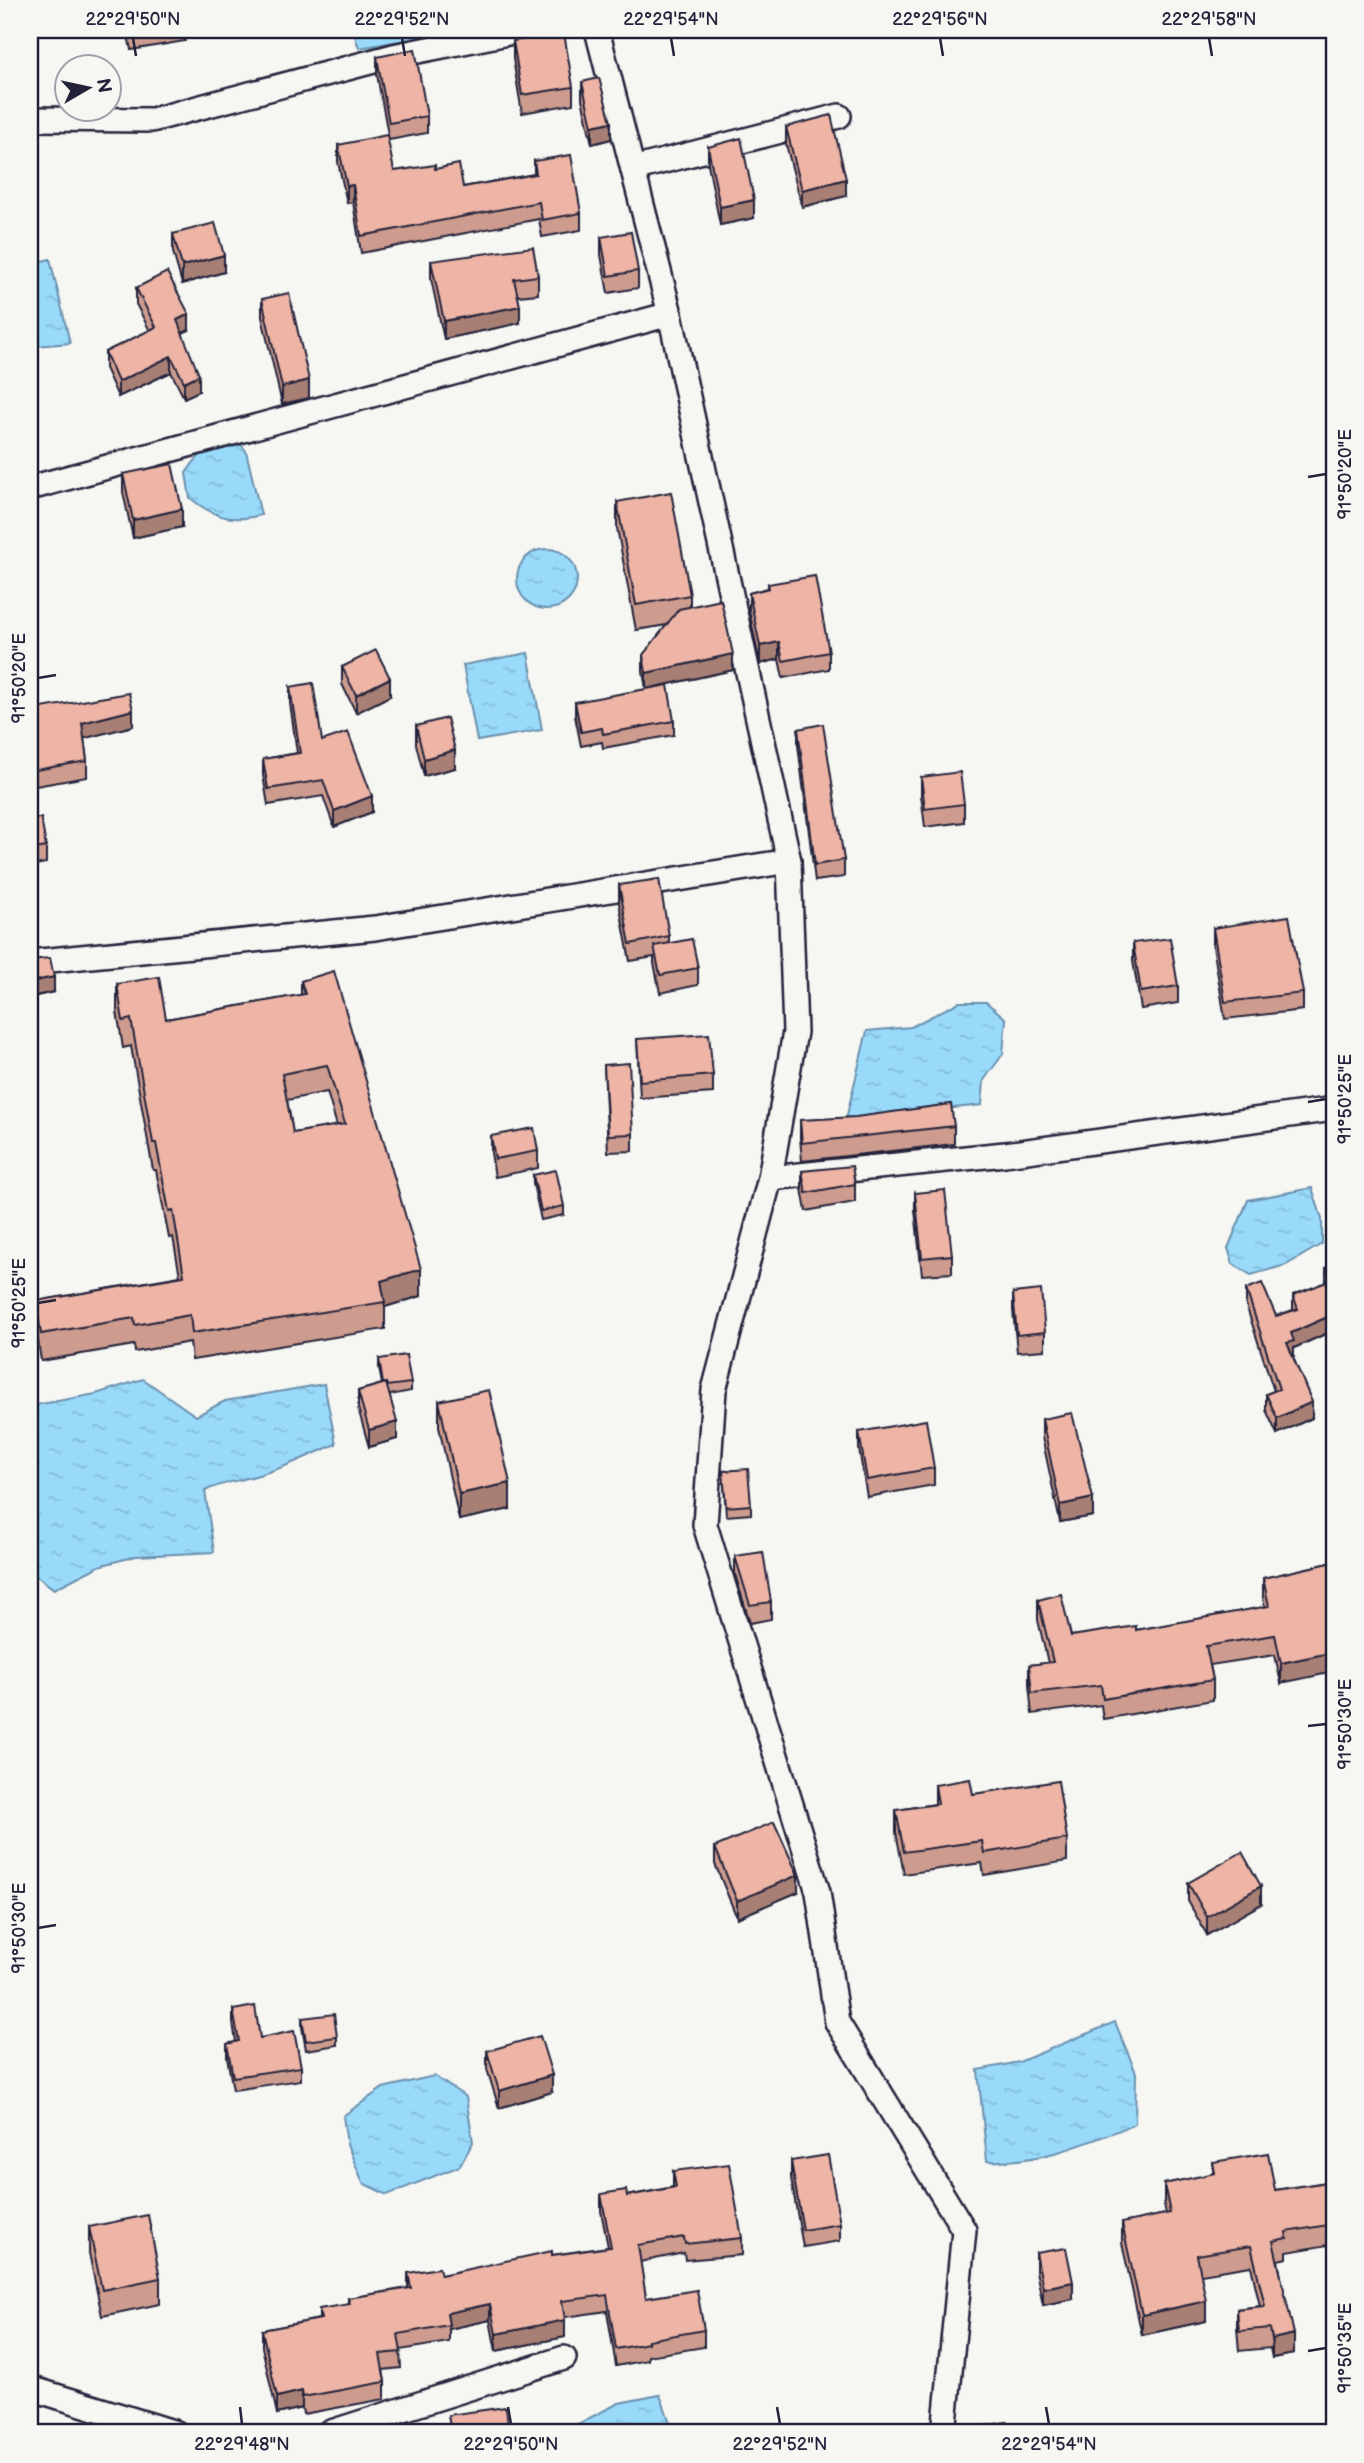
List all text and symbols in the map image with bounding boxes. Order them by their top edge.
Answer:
text: 22°29'50"N [85,9,181,30]
text: 22°29'52"N [354,9,450,30]
text: 22°29'54"N [623,9,719,30]
text: 22°29'56"N [892,9,988,30]
text: 22°29'58"N [1161,9,1257,30]
north arrow [52,52,122,122]
text: N [91,77,116,94]
text: 91°50'20"E [1335,429,1356,519]
text: 91°50'20"E [9,633,30,723]
text: 91°50'25"E [1335,1054,1356,1144]
text: 91°50'25"E [9,1258,30,1348]
text: 91°50'30"E [1335,1678,1356,1769]
text: 91°50'30"E [9,1882,30,1973]
text: 91°50'35"E [1335,2303,1356,2393]
text: 22°29'48"N [194,2434,290,2455]
text: 22°29'50"N [463,2434,559,2455]
text: 22°29'52"N [732,2434,828,2455]
text: 22°29'54"N [1001,2434,1097,2455]

